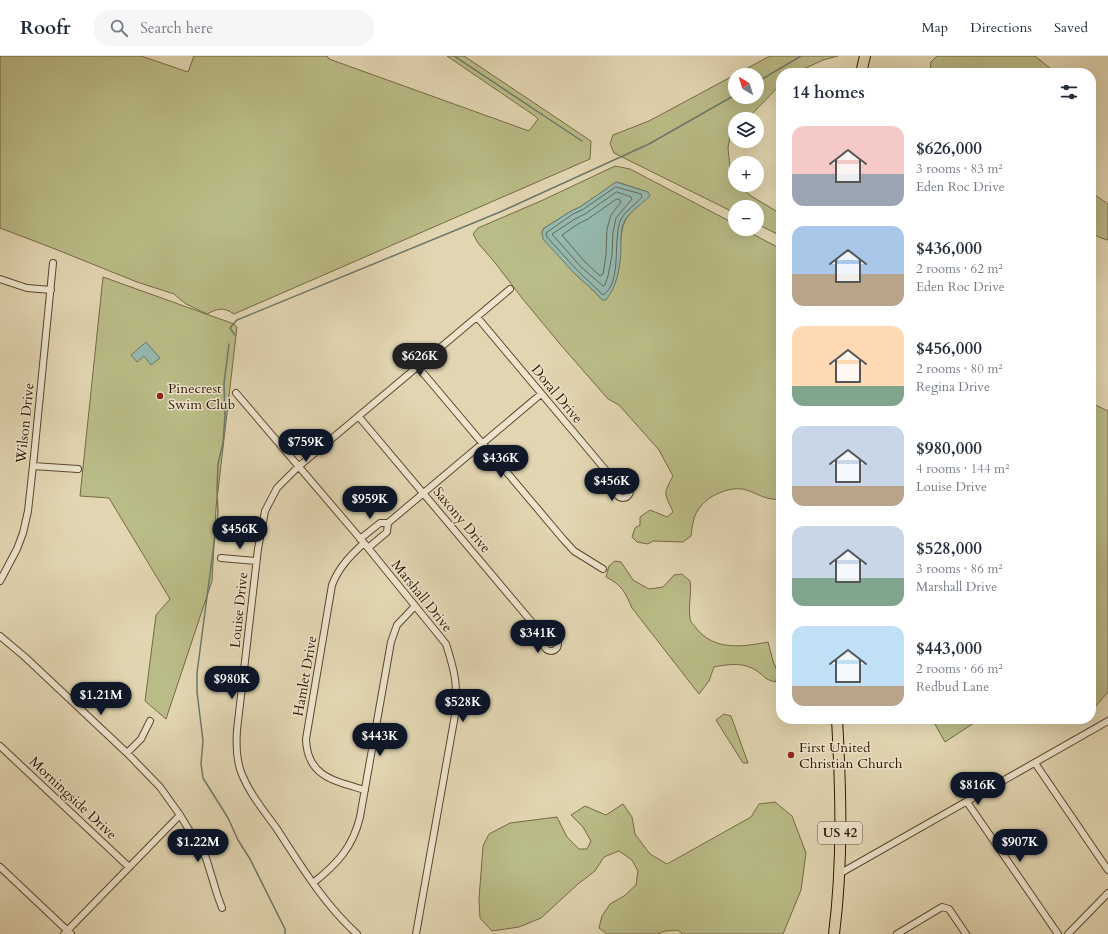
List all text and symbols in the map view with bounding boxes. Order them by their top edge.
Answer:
search box [94,10,374,46]
text: Roofr [20,15,70,41]
icon: search [108,17,130,39]
text: Search here [140,18,213,38]
text: Map [922,18,948,37]
text: Directions [970,18,1032,37]
text: Saved [1054,18,1088,37]
north arrow [728,68,764,104]
map controls [728,68,764,236]
text: 14 homes [792,81,865,104]
icon: filters [1058,81,1080,103]
button: layers [728,112,764,148]
text: $626,000 [916,137,982,160]
icon: home [824,142,872,190]
button: + [728,156,764,192]
text: 3 rooms · 83 m² [916,160,1003,178]
text: Eden Roc Drive [916,178,1005,196]
button: − [728,200,764,236]
text: $436,000 [916,237,982,260]
icon: home [824,242,872,290]
text: 2 rooms · 62 m² [916,260,1003,278]
text: Eden Roc Drive [916,278,1005,296]
text: $456,000 [916,337,982,360]
icon: home [824,342,872,390]
pin: $626K [392,343,448,377]
text: $626K [401,347,439,365]
text: 2 rooms · 80 m² [916,360,1003,378]
street label: Doral Drive [527,361,587,427]
text: Regina Drive [916,378,990,396]
place label: Pinecrest Swim Club [168,379,235,414]
street label: Wilson Drive [11,382,39,465]
marker: Pinecrest Swim Club [155,391,165,401]
pin: $759K [278,429,334,463]
text: $759K [287,433,325,451]
text: $980,000 [916,437,982,460]
icon: home [824,442,872,490]
pin: $436K [473,445,529,479]
text: $436K [482,449,520,467]
text: 4 rooms · 144 m² [916,460,1009,478]
pin: $456K [584,468,640,502]
text: $456K [593,472,631,490]
text: Louise Drive [916,478,987,496]
street label: Saxony Drive [429,483,495,557]
pin: $959K [342,486,398,520]
text: $959K [351,490,389,508]
pin: $456K [212,516,268,550]
text: $456K [221,520,259,538]
text: $528,000 [916,537,982,560]
icon: home [824,542,872,590]
street label: Marshall Drive [387,556,457,636]
text: 3 rooms · 86 m² [916,560,1003,578]
street label: Louise Drive [226,571,252,649]
text: Marshall Drive [916,578,997,596]
pin: $341K [510,620,566,654]
text: $341K [519,624,557,642]
street label: Hamlet Drive [289,634,321,718]
text: $443,000 [916,637,982,660]
icon: home [824,642,872,690]
text: 2 rooms · 66 m² [916,660,1003,678]
pin: $980K [204,666,260,700]
text: $980K [213,670,251,688]
text: Redbud Lane [916,678,989,696]
pin: $1.21M [68,682,134,716]
text: $1.21M [79,686,123,704]
pin: $528K [435,689,491,723]
text: $528K [444,693,482,711]
pin: $443K [352,723,408,757]
text: $443K [361,727,399,745]
place label: First United Christian Church [799,738,903,773]
marker: First United Christian Church [786,750,796,760]
street label: Morningside Drive [25,752,121,844]
pin: $816K [950,772,1006,806]
text: $816K [959,776,997,794]
road number: US 42 [818,822,862,844]
pin: $1.22M [165,829,231,863]
pin: $907K [992,829,1048,863]
text: $1.22M [176,833,220,851]
text: $907K [1001,833,1039,851]

